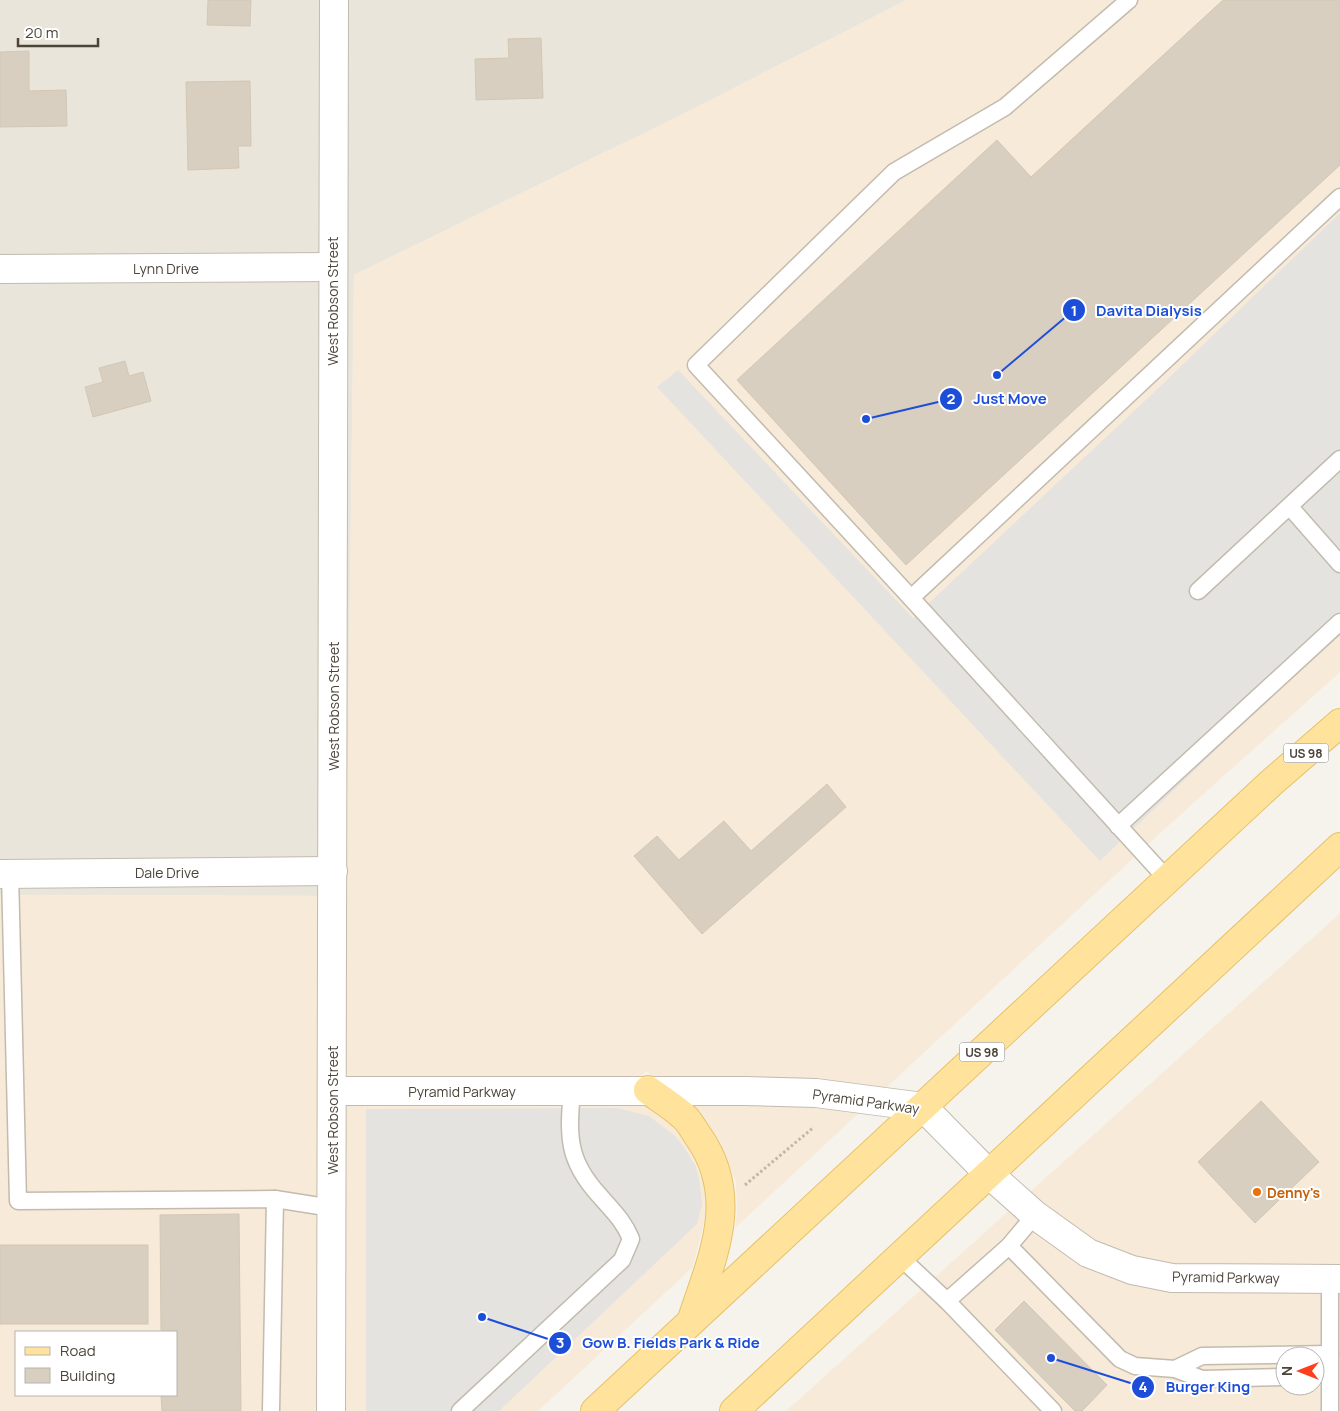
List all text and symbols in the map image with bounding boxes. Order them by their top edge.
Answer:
scale bar [18,15,98,47]
text: 20 m [25,22,58,43]
street label: West Robson Street [323,236,342,366]
street label: Lynn Drive [133,259,199,278]
callout: Davita Dialysis [1061,295,1212,325]
text: 1 [1071,300,1077,321]
text: Davita Dialysis [1096,300,1202,321]
callout: Just Move [938,384,1056,414]
text: 2 [947,388,956,409]
text: Just Move [973,388,1047,409]
street label: West Robson Street [324,641,343,771]
road number: US 98 [1284,744,1328,762]
street label: Dale Drive [135,863,199,882]
road number: US 98 [960,1042,1004,1062]
street label: West Robson Street [323,1045,342,1175]
street label: Pyramid Parkway [408,1082,516,1101]
street label: Pyramid Parkway [811,1084,921,1118]
place label: Denny's [1267,1183,1321,1202]
marker: Denny's [1251,1186,1263,1198]
street label: Pyramid Parkway [1172,1267,1281,1287]
callout: Gow B. Fields Park & Ride [548,1328,770,1358]
legend [15,1331,178,1396]
text: 3 [556,1332,564,1353]
text: Gow B. Fields Park & Ride [582,1332,760,1353]
text: Road [60,1340,96,1361]
north arrow [1275,1346,1325,1396]
text: Building [60,1365,115,1386]
text: N [1277,1366,1296,1376]
callout: Burger King [1131,1372,1260,1402]
text: 4 [1138,1376,1148,1397]
text: Burger King [1166,1376,1250,1397]

